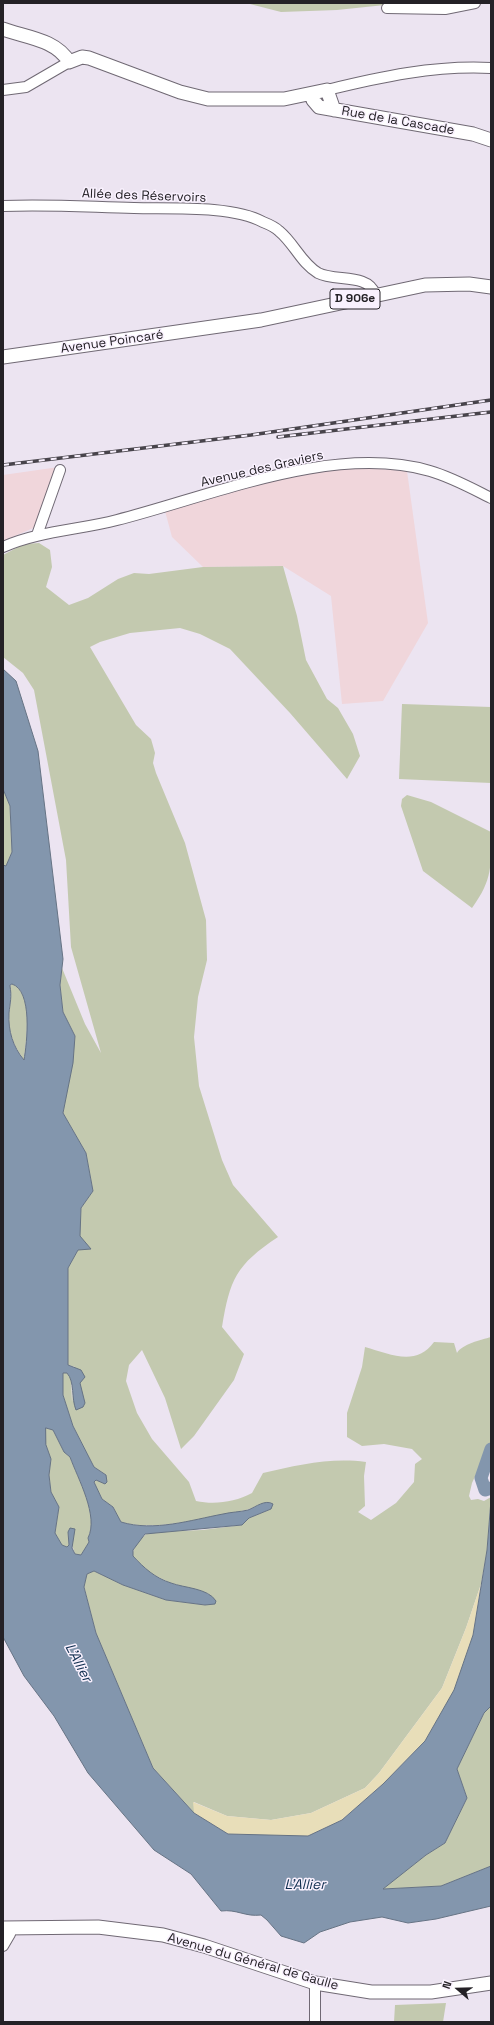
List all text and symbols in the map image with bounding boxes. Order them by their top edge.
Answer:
street label: Rue de la Cascade [340,103,456,139]
street label: Allée des Réservoirs [82,186,206,206]
road number: D 906e [330,289,380,309]
street label: Avenue Poincaré [60,327,164,357]
street label: Avenue des Graviers [199,447,325,491]
water label: L'Allier [61,1641,95,1685]
water label: L'Allier [284,1877,326,1893]
street label: Avenue du Général de Gaulle [166,1930,340,1994]
north arrow [438,1969,478,2009]
text: N [439,1979,455,1991]

